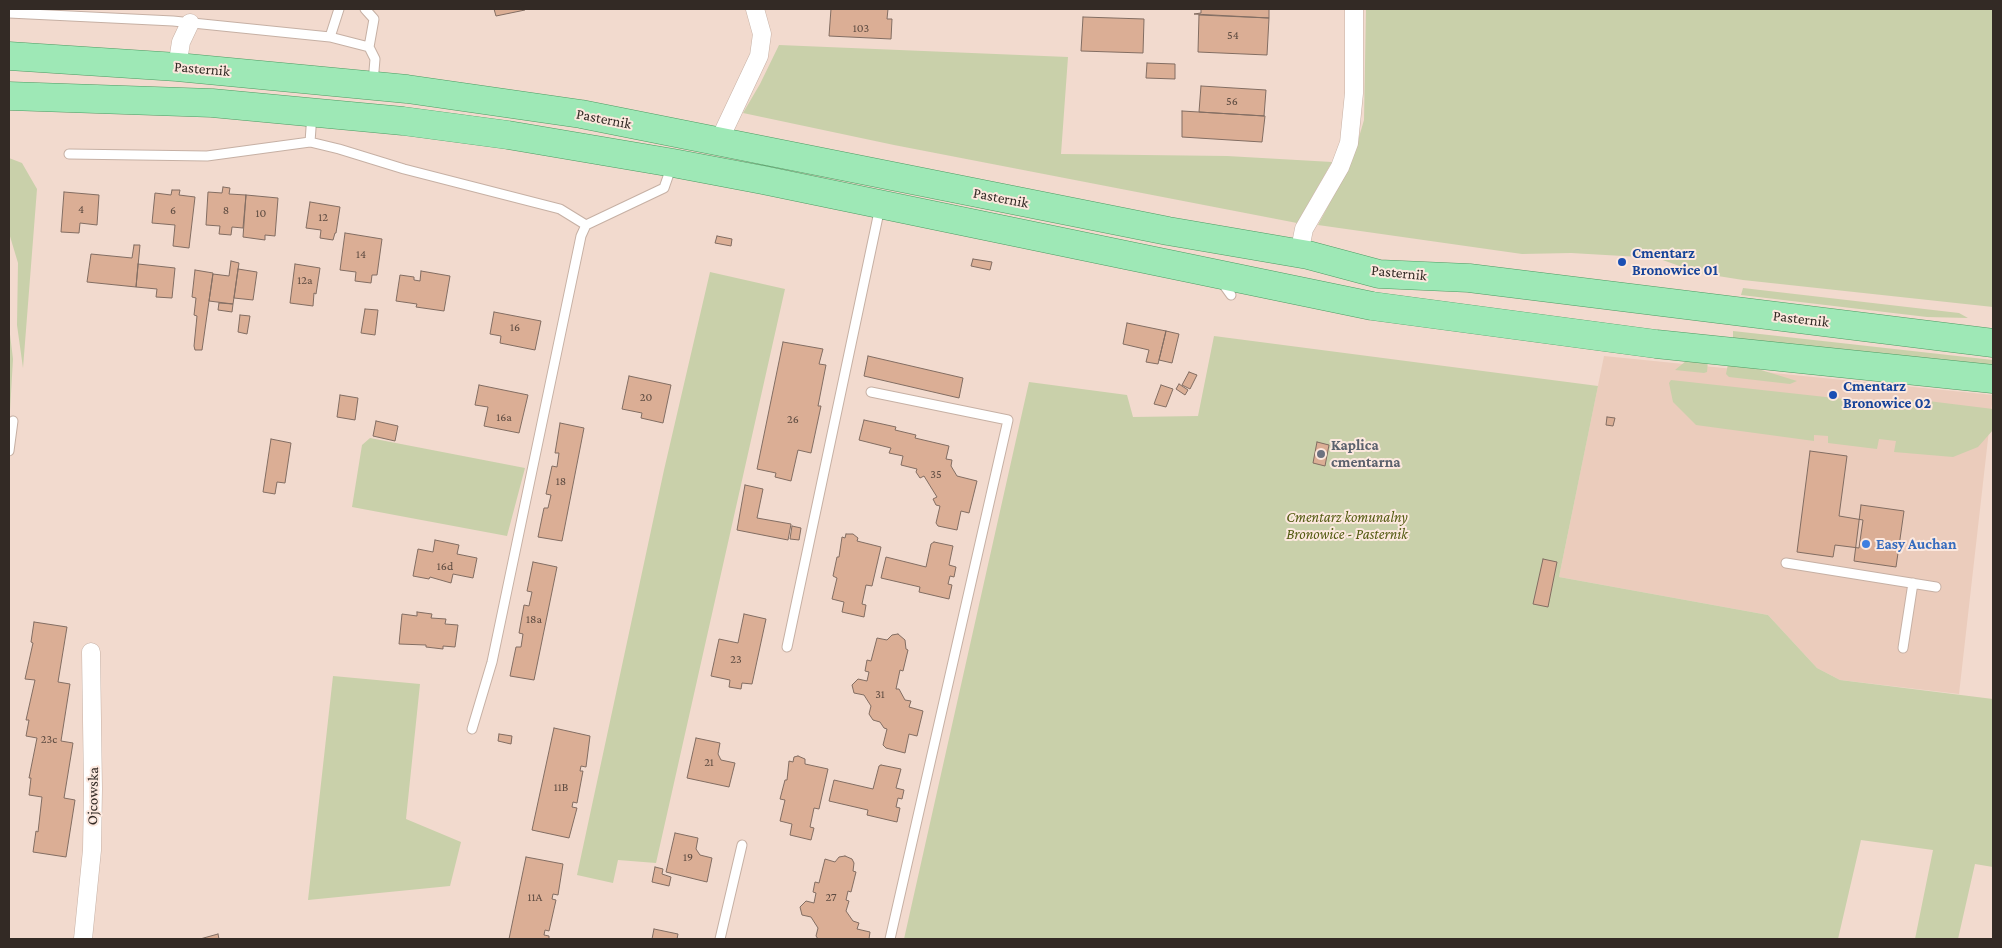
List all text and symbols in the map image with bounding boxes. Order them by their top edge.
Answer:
house number: 103 [853,21,869,35]
house number: 54 [1227,28,1239,42]
street label: Pasternik [173,58,231,80]
house number: 56 [1226,94,1238,108]
street label: Pasternik [575,105,633,133]
street label: Pasternik [972,184,1030,212]
house number: 4 [78,202,84,216]
house number: 6 [170,203,176,217]
house number: 8 [223,203,229,217]
house number: 10 [256,206,266,220]
house number: 12 [318,210,328,224]
place label: Cmentarz Bronowice 01 [1632,244,1718,279]
house number: 14 [356,247,366,261]
marker: Cmentarz Bronowice 01 [1616,256,1628,268]
street label: Pasternik [1370,261,1428,285]
house number: 12a [297,273,313,287]
street label: Pasternik [1772,307,1830,331]
house number: 16 [510,320,520,334]
place label: Cmentarz Bronowice 02 [1843,377,1931,412]
marker: Cmentarz Bronowice 02 [1827,389,1839,401]
house number: 20 [640,390,652,404]
house number: 16a [496,410,512,424]
house number: 26 [787,412,799,426]
place label: Kaplica cmentarna [1331,436,1401,471]
marker: Kaplica cmentarna [1315,448,1327,460]
house number: 35 [930,467,942,481]
house number: 18 [556,474,566,488]
park label: Cmentarz komunalny Bronowice - Pasternik [1286,508,1408,543]
place label: Easy Auchan [1876,535,1957,553]
marker: Easy Auchan [1860,538,1872,550]
house number: 16d [437,559,453,573]
house number: 18a [526,612,542,626]
house number: 23 [730,652,742,666]
house number: 31 [875,687,885,701]
house number: 23c [41,732,57,746]
house number: 21 [704,755,714,769]
street label: Ojcowska [83,767,103,825]
house number: 11B [554,780,568,794]
house number: 19 [683,850,693,864]
house number: 11A [528,890,542,904]
house number: 27 [825,890,837,904]

